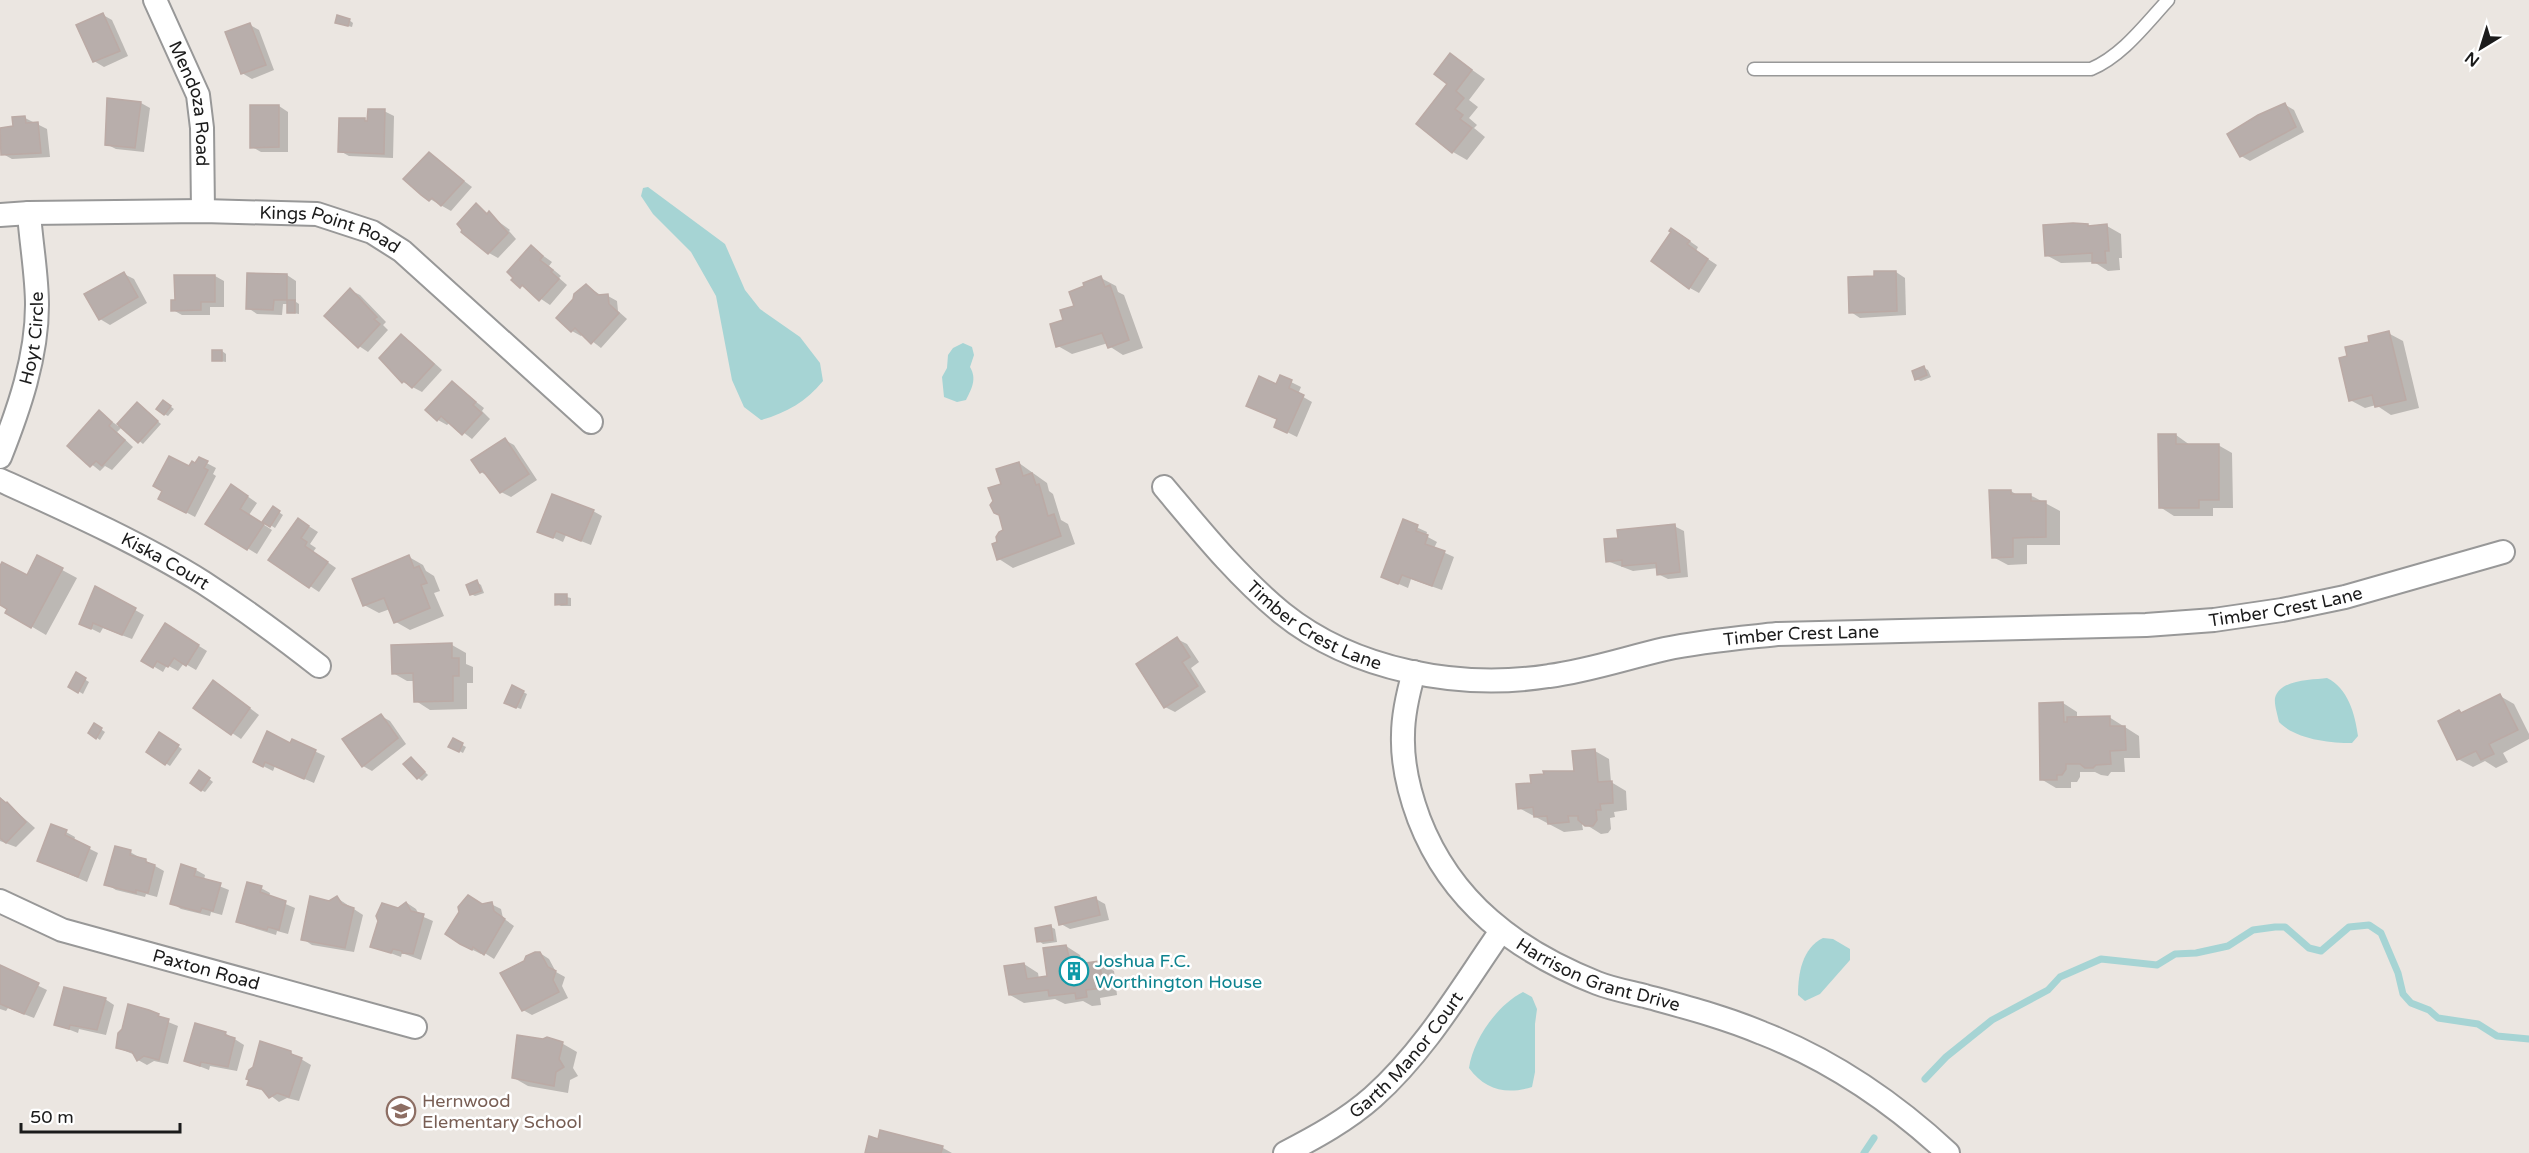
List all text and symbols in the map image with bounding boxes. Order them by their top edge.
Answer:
north arrow [2451,18,2511,78]
street label: Mendoza Road [164,38,214,166]
text: N [2461,47,2484,71]
street label: Kings Point Road [259,201,405,258]
street label: Hoyt Circle [15,291,48,387]
street label: Kiska Court [117,528,214,595]
street label: Timber Crest Lane [1242,576,1384,675]
street label: Timber Crest Lane [2207,582,2365,632]
street label: Timber Crest Lane [1722,621,1879,651]
street label: Harrison Grant Drive [1512,933,1683,1016]
street label: Paxton Road [150,944,262,995]
place label: Joshua F.C. Worthington House [1095,950,1262,993]
building icon: Joshua F.C. Worthington House [1058,955,1090,987]
street label: Garth Manor Court [1345,987,1468,1123]
place label: Hernwood Elementary School [422,1090,582,1133]
school or university icon: Hernwood Elementary School [385,1095,417,1127]
scale bar [21,1096,180,1134]
text: 50 m [30,1106,74,1128]

